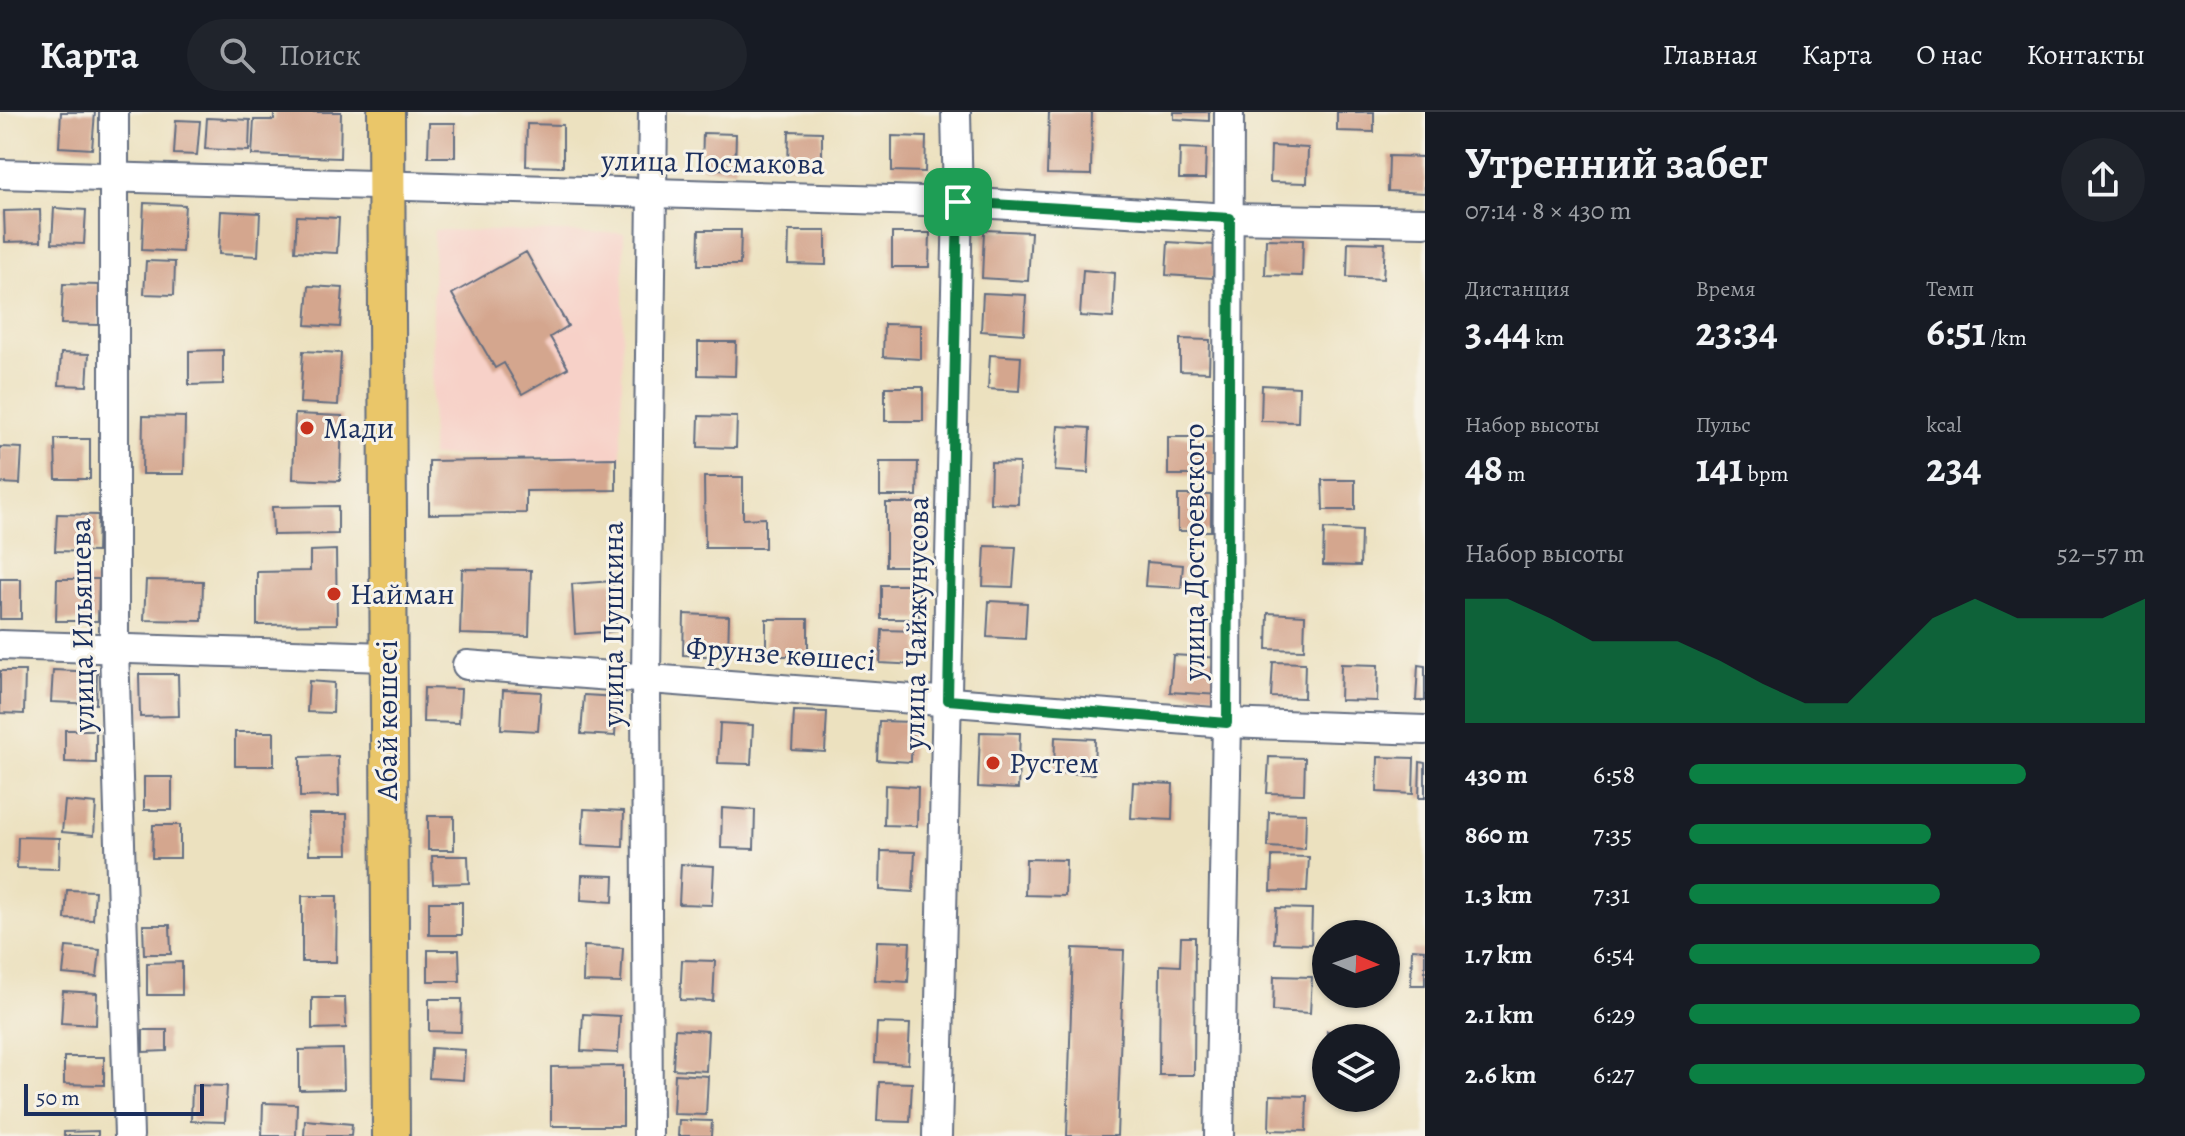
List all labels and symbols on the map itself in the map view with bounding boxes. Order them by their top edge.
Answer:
street label: улица Посмакова [600,140,825,184]
pin [924,168,992,236]
place label: Мади [323,408,394,448]
marker: Мади [298,419,316,437]
street label: улица Достоевского [1174,423,1214,682]
street label: улица Чайжунусова [894,496,938,751]
street label: улица Ильяшева [60,518,104,733]
street label: улица Пушкина [593,521,633,728]
place label: Найман [350,574,455,614]
marker: Найман [325,585,343,603]
street label: Фрунзе көшесі [685,627,877,681]
street label: Абай көшесі [367,640,407,801]
place label: Рустем [1009,743,1099,783]
marker: Рустем [984,754,1002,772]
north arrow [1312,920,1400,1008]
scale bar [24,1080,204,1116]

